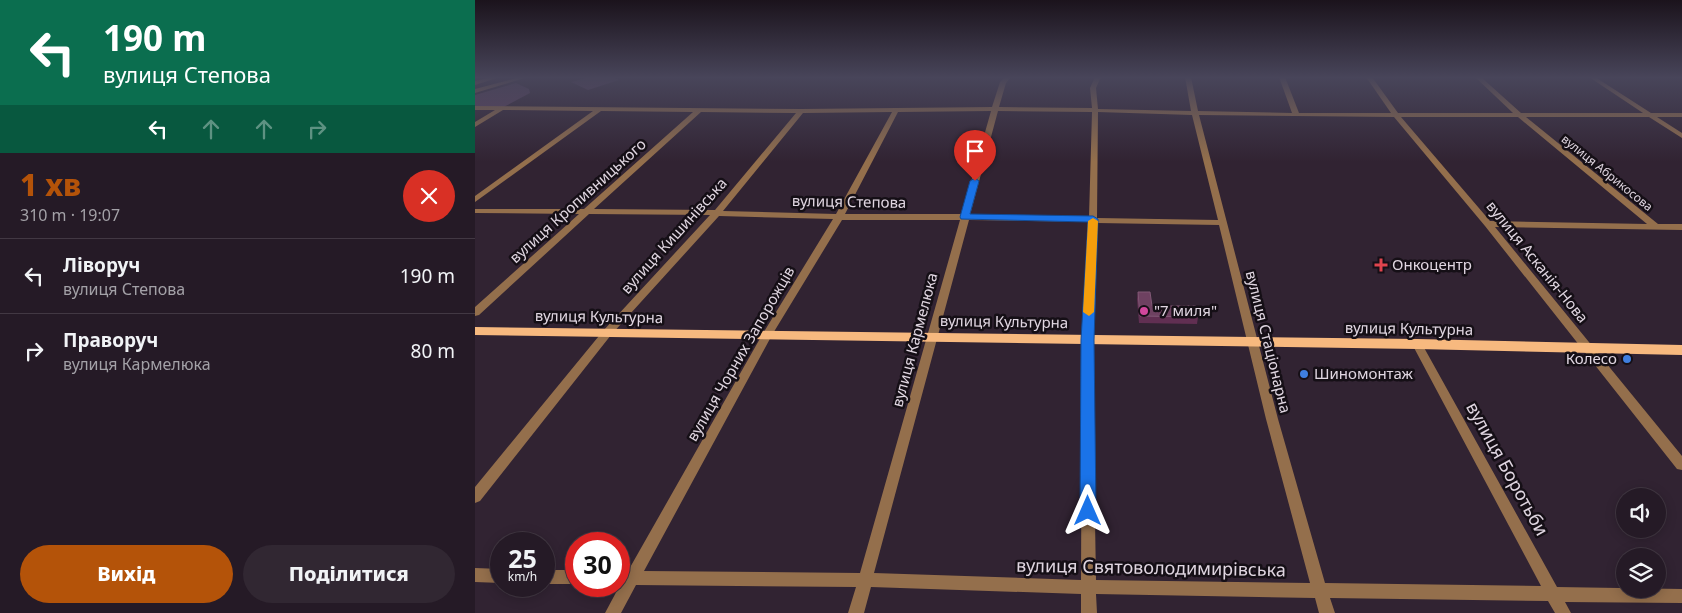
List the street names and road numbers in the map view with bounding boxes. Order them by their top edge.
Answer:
street label: вулиця Абрикосова [1558,130,1657,215]
street label: вулиця Кропивницького [505,134,650,267]
street label: вулиця Кишинівська [616,173,731,298]
street label: вулиця Степова [792,190,906,212]
street label: вулиця Асканія-Нова [1482,196,1593,326]
street label: вулиця Чорних Запорожців [682,262,799,445]
street label: вулиця Стаціонарна [1242,268,1296,415]
street label: вулиця Кармелюка [886,270,942,409]
street label: вулиця Культурна [535,305,663,327]
street label: вулиця Культурна [940,310,1068,332]
street label: вулиця Культурна [1345,317,1473,339]
street label: вулиця Боротьби [1461,397,1555,540]
street label: вулиця Святоволодимирівська [1016,553,1286,581]

